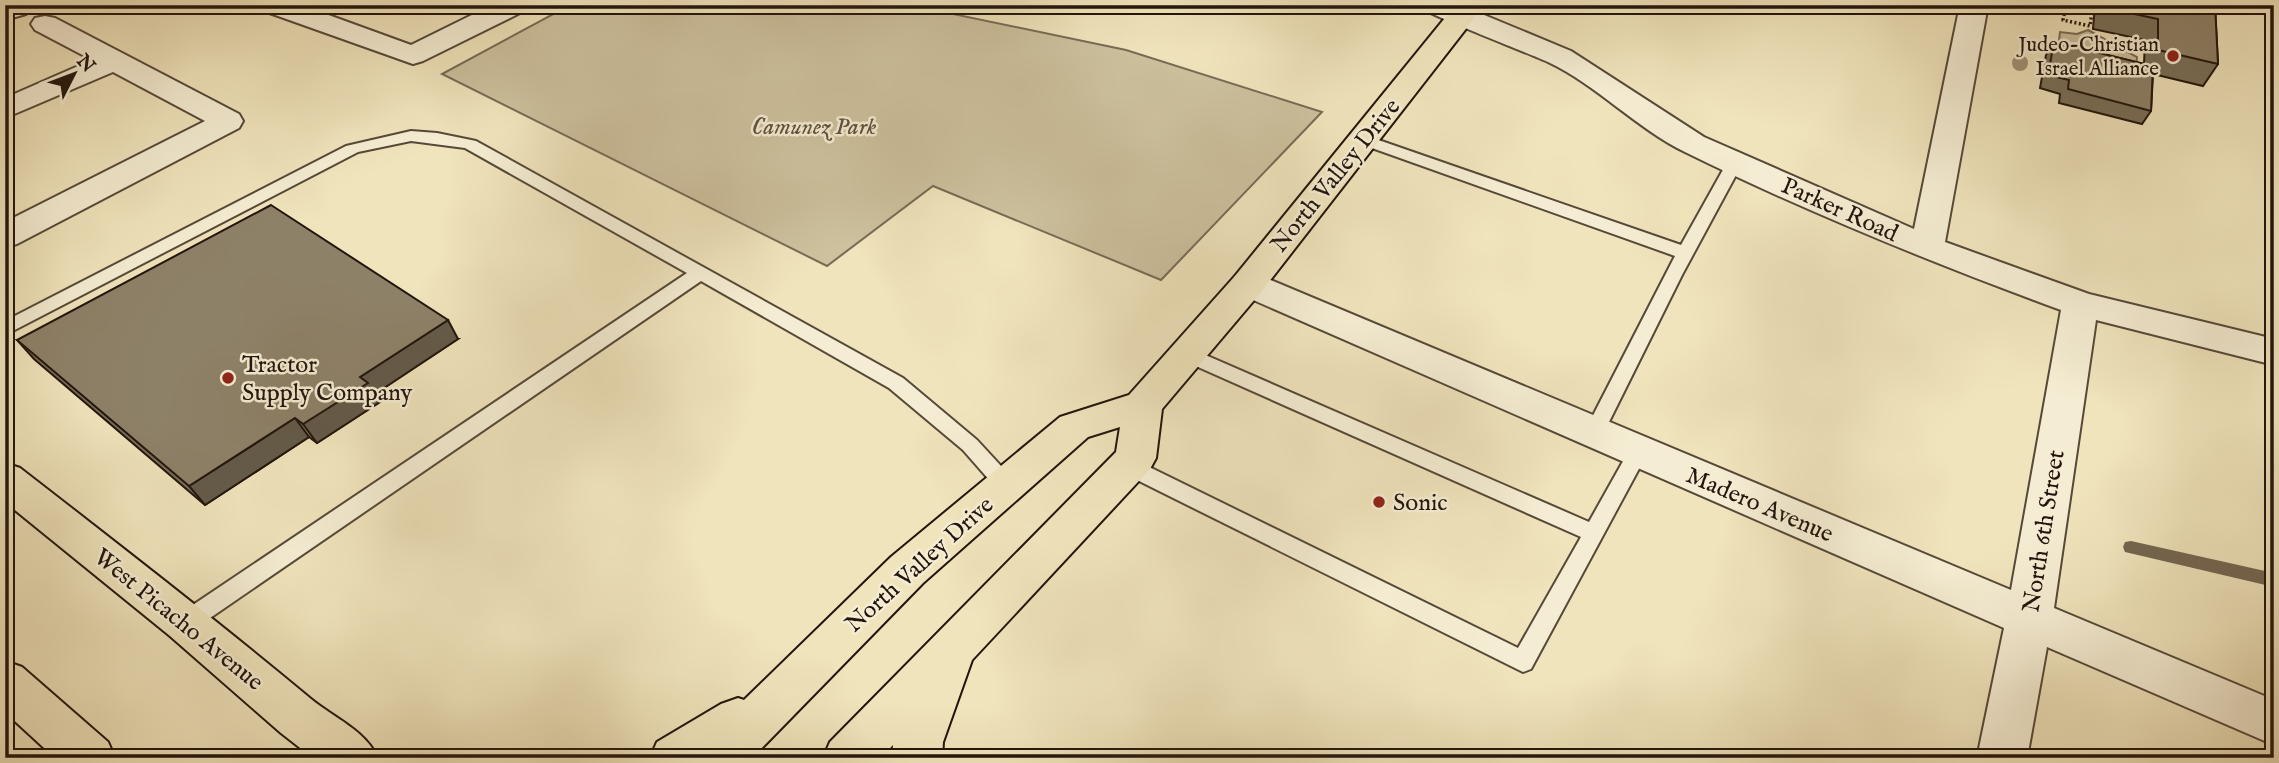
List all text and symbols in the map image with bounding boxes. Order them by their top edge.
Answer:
place label: Judeo-Christian Israel Alliance [2016,32,2159,83]
north arrow [38,38,108,108]
marker: Judeo-Christian Israel Alliance [2165,48,2181,64]
text: N [70,49,100,79]
street label: North Valley Drive [1264,93,1408,259]
park label: Camunez Park [752,112,877,143]
street label: Parker Road [1776,171,1903,250]
place label: Tractor Supply Company [242,350,413,409]
marker: Tractor Supply Company [220,370,236,386]
street label: North 6th Street [2016,448,2073,615]
street label: Madero Avenue [1681,460,1838,550]
place label: Sonic [1393,488,1448,519]
street label: North Valley Drive [839,490,1001,640]
marker: Sonic [1371,494,1387,510]
street label: West Picacho Avenue [87,542,269,698]

